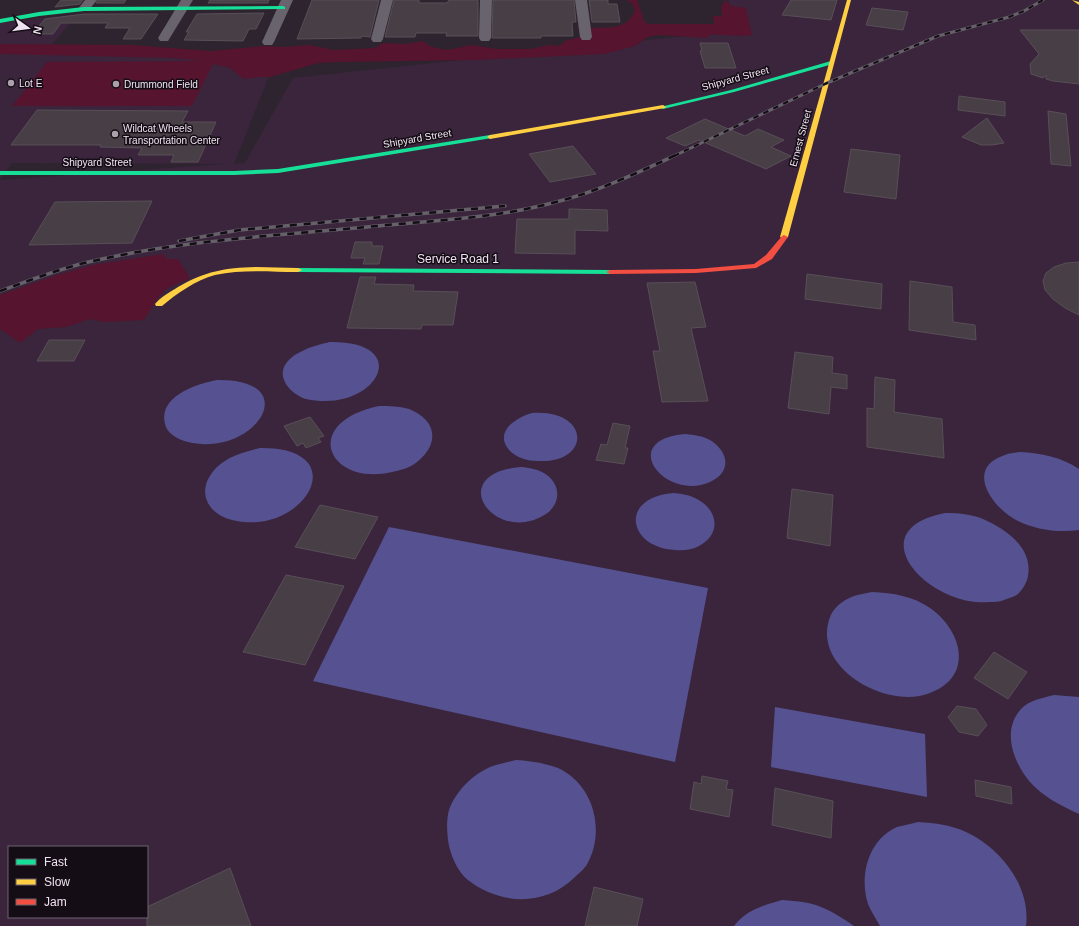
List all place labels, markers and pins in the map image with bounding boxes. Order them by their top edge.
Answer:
marker: Lot E [6,78,16,88]
place label: Lot E [19,78,43,89]
marker: Drummond Field [111,79,121,89]
place label: Drummond Field [124,79,198,90]
place label: Wildcat Wheels Transportation Center [123,123,221,146]
marker: Wildcat Wheels Transportation Center [110,129,120,139]

